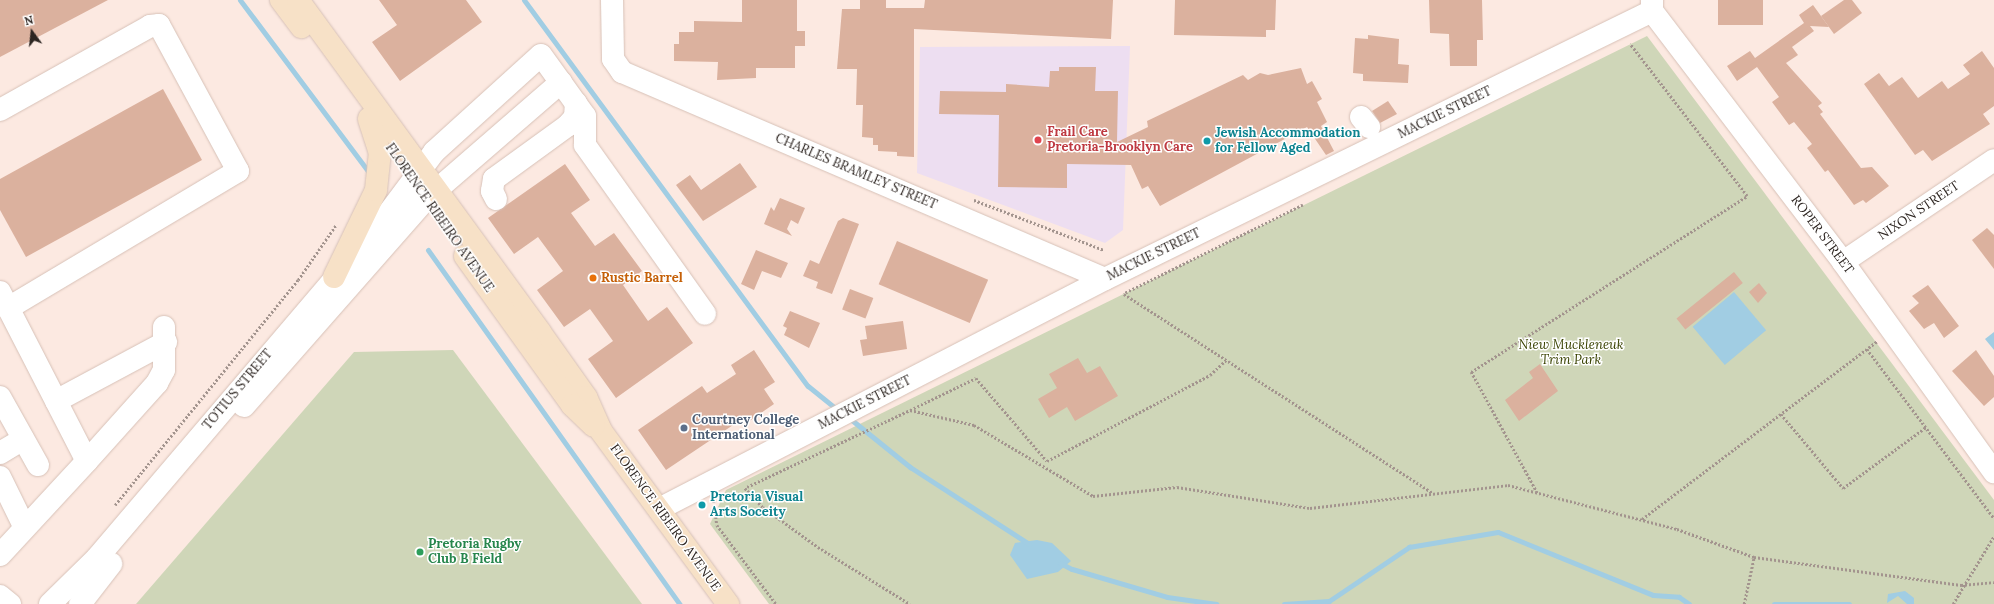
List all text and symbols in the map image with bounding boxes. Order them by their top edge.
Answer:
north arrow [12,12,52,52]
text: N [23,13,35,28]
street label: MACKIE STREET [1396,84,1494,142]
place label: Frail Care Pretoria-Brooklyn Care [1047,125,1193,156]
place label: Jewish Accommodation for Fellow Aged [1215,126,1360,157]
street label: CHARLES BRAMLEY STREET [773,131,939,213]
marker: Frail Care Pretoria-Brooklyn Care [1032,134,1044,146]
marker: Jewish Accommodation for Fellow Aged [1202,136,1212,146]
street label: FLORENCE RIBEIRO AVENUE [382,141,496,295]
street label: NIXON STREET [1876,178,1962,244]
street label: ROPER STREET [1787,193,1857,277]
street label: MACKIE STREET [1105,226,1203,284]
place label: Rustic Barrel [601,270,683,286]
marker: Rustic Barrel [588,273,598,283]
park label: Niew Muckleneuk Trim Park [1518,338,1624,369]
street label: TOTIUS STREET [200,347,276,433]
street label: MACKIE STREET [816,373,914,433]
place label: Courtney College International [692,413,799,444]
marker: Courtney College International [679,423,689,433]
street label: FLORENCE RIBEIRO AVENUE [606,441,724,595]
place label: Pretoria Visual Arts Soceity [710,490,803,521]
marker: Pretoria Visual Arts Soceity [697,500,707,510]
place label: Pretoria Rugby Club B Field [428,537,521,568]
marker: Pretoria Rugby Club B Field [415,547,425,557]

